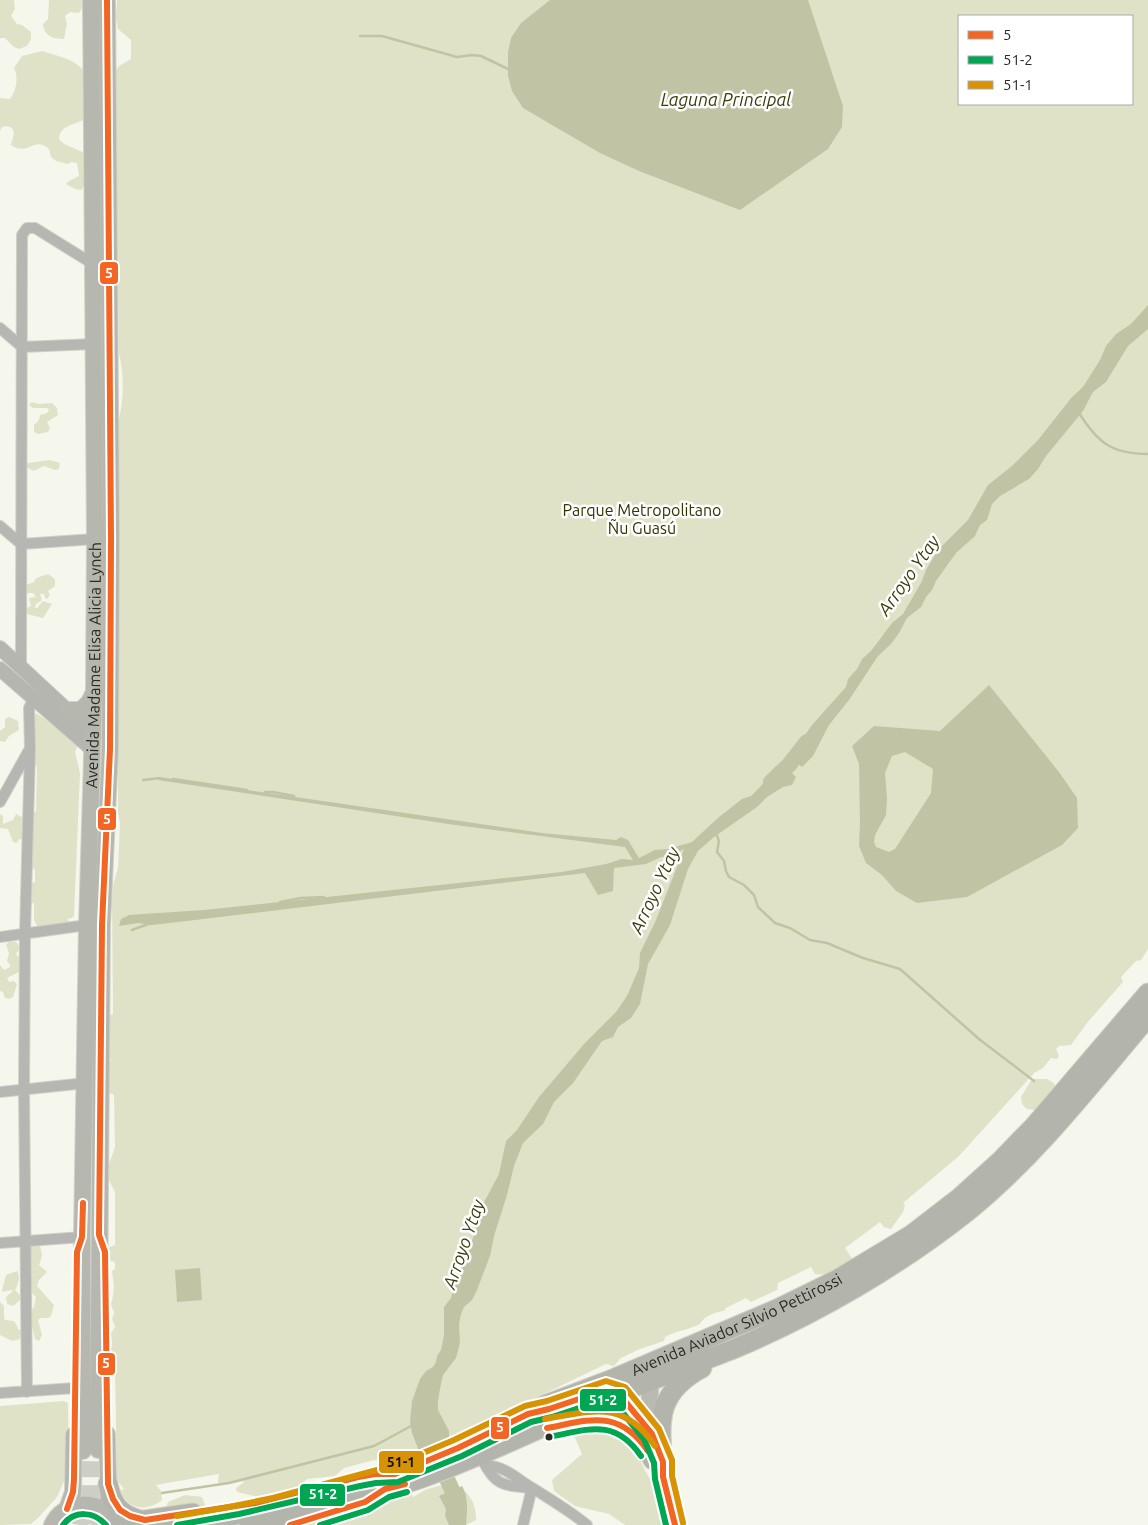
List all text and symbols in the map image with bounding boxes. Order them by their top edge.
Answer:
legend [958,15,1133,105]
text: 5 [1003,26,1011,43]
text: 51-2 [1003,51,1033,68]
text: 51-1 [1003,76,1033,93]
water label: Laguna Principal [661,89,791,109]
line badge: 5 [99,261,119,285]
text: 5 [105,265,113,281]
park label: Parque Metropolitano Ñu Guasú [563,501,721,537]
water label: Arroyo Ytay [873,531,943,620]
street label: Avenida Madame Elisa Alicia Lynch [82,542,104,789]
line badge: 5 [97,807,117,831]
text: 5 [103,811,111,827]
water label: Arroyo Ytay [625,843,683,937]
water label: Arroyo Ytay [438,1196,488,1292]
street label: Avenida Aviador Silvio Pettirossi [628,1270,845,1379]
line badge: 5 [97,1352,116,1376]
text: 5 [102,1355,110,1371]
line badge: 51-2 [579,1388,627,1412]
text: 51-2 [589,1392,617,1408]
line badge: 5 [490,1416,510,1440]
text: 5 [496,1419,504,1435]
unlabelled marker [544,1432,554,1442]
line badge: 51-1 [378,1450,425,1474]
text: 51-1 [387,1454,415,1470]
line badge: 51-2 [299,1483,346,1507]
text: 51-2 [309,1486,337,1502]

